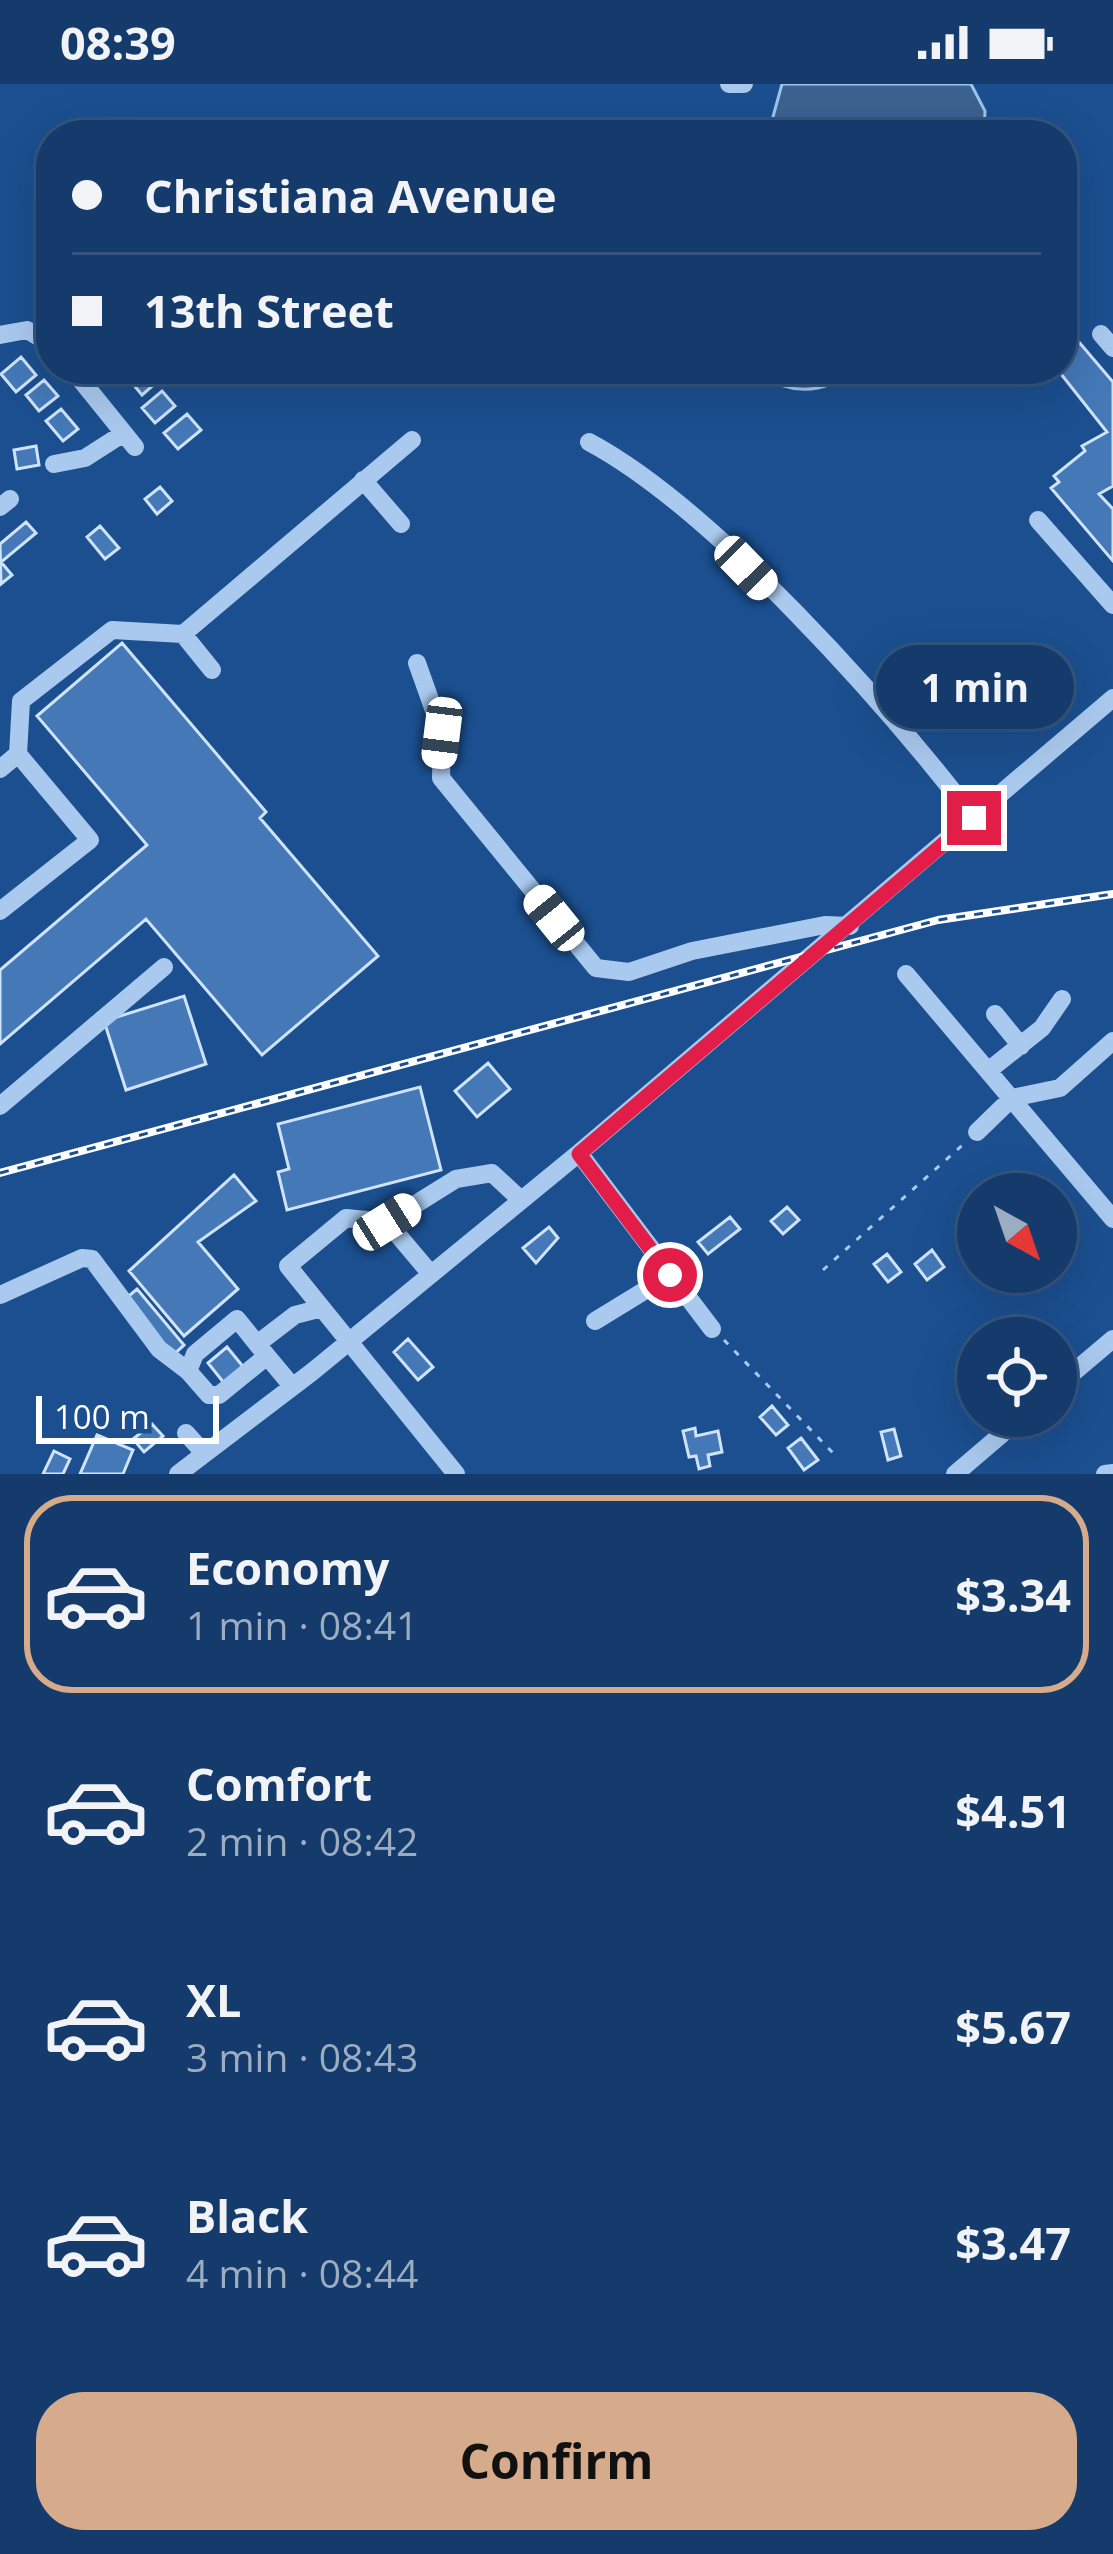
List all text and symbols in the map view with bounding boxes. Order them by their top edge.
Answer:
text: 08:39 [60,12,176,73]
text: Christiana Avenue [144,165,557,226]
text: 13th Street [144,280,394,341]
car [708,530,784,606]
callout: 1 min [875,644,1073,728]
text: 1 min [921,660,1029,713]
car [420,695,464,771]
route end [947,791,1001,845]
car [517,879,591,957]
north arrow [957,1173,1077,1293]
map controls [957,1173,1077,1437]
car [347,1188,427,1256]
route start [643,1248,697,1302]
button: locate [957,1317,1077,1437]
scale bar [36,1390,219,1443]
text: 100 m [54,1394,150,1439]
text: Economy [186,1537,389,1598]
icon: car [42,1540,150,1648]
text: $3.34 [955,1564,1071,1625]
text: 1 min · 08:41 [186,1598,418,1651]
text: Comfort [186,1753,372,1814]
icon: car [42,1756,150,1864]
text: $4.51 [955,1780,1071,1841]
text: 2 min · 08:42 [186,1814,418,1867]
text: XL [186,1969,241,2030]
icon: car [42,1972,150,2080]
text: $5.67 [955,1996,1071,2057]
text: 3 min · 08:43 [186,2030,418,2083]
text: Black [186,2185,308,2246]
icon: car [42,2188,150,2296]
text: $3.47 [955,2212,1071,2273]
text: 4 min · 08:44 [186,2246,418,2299]
button: Confirm [36,2392,1077,2530]

